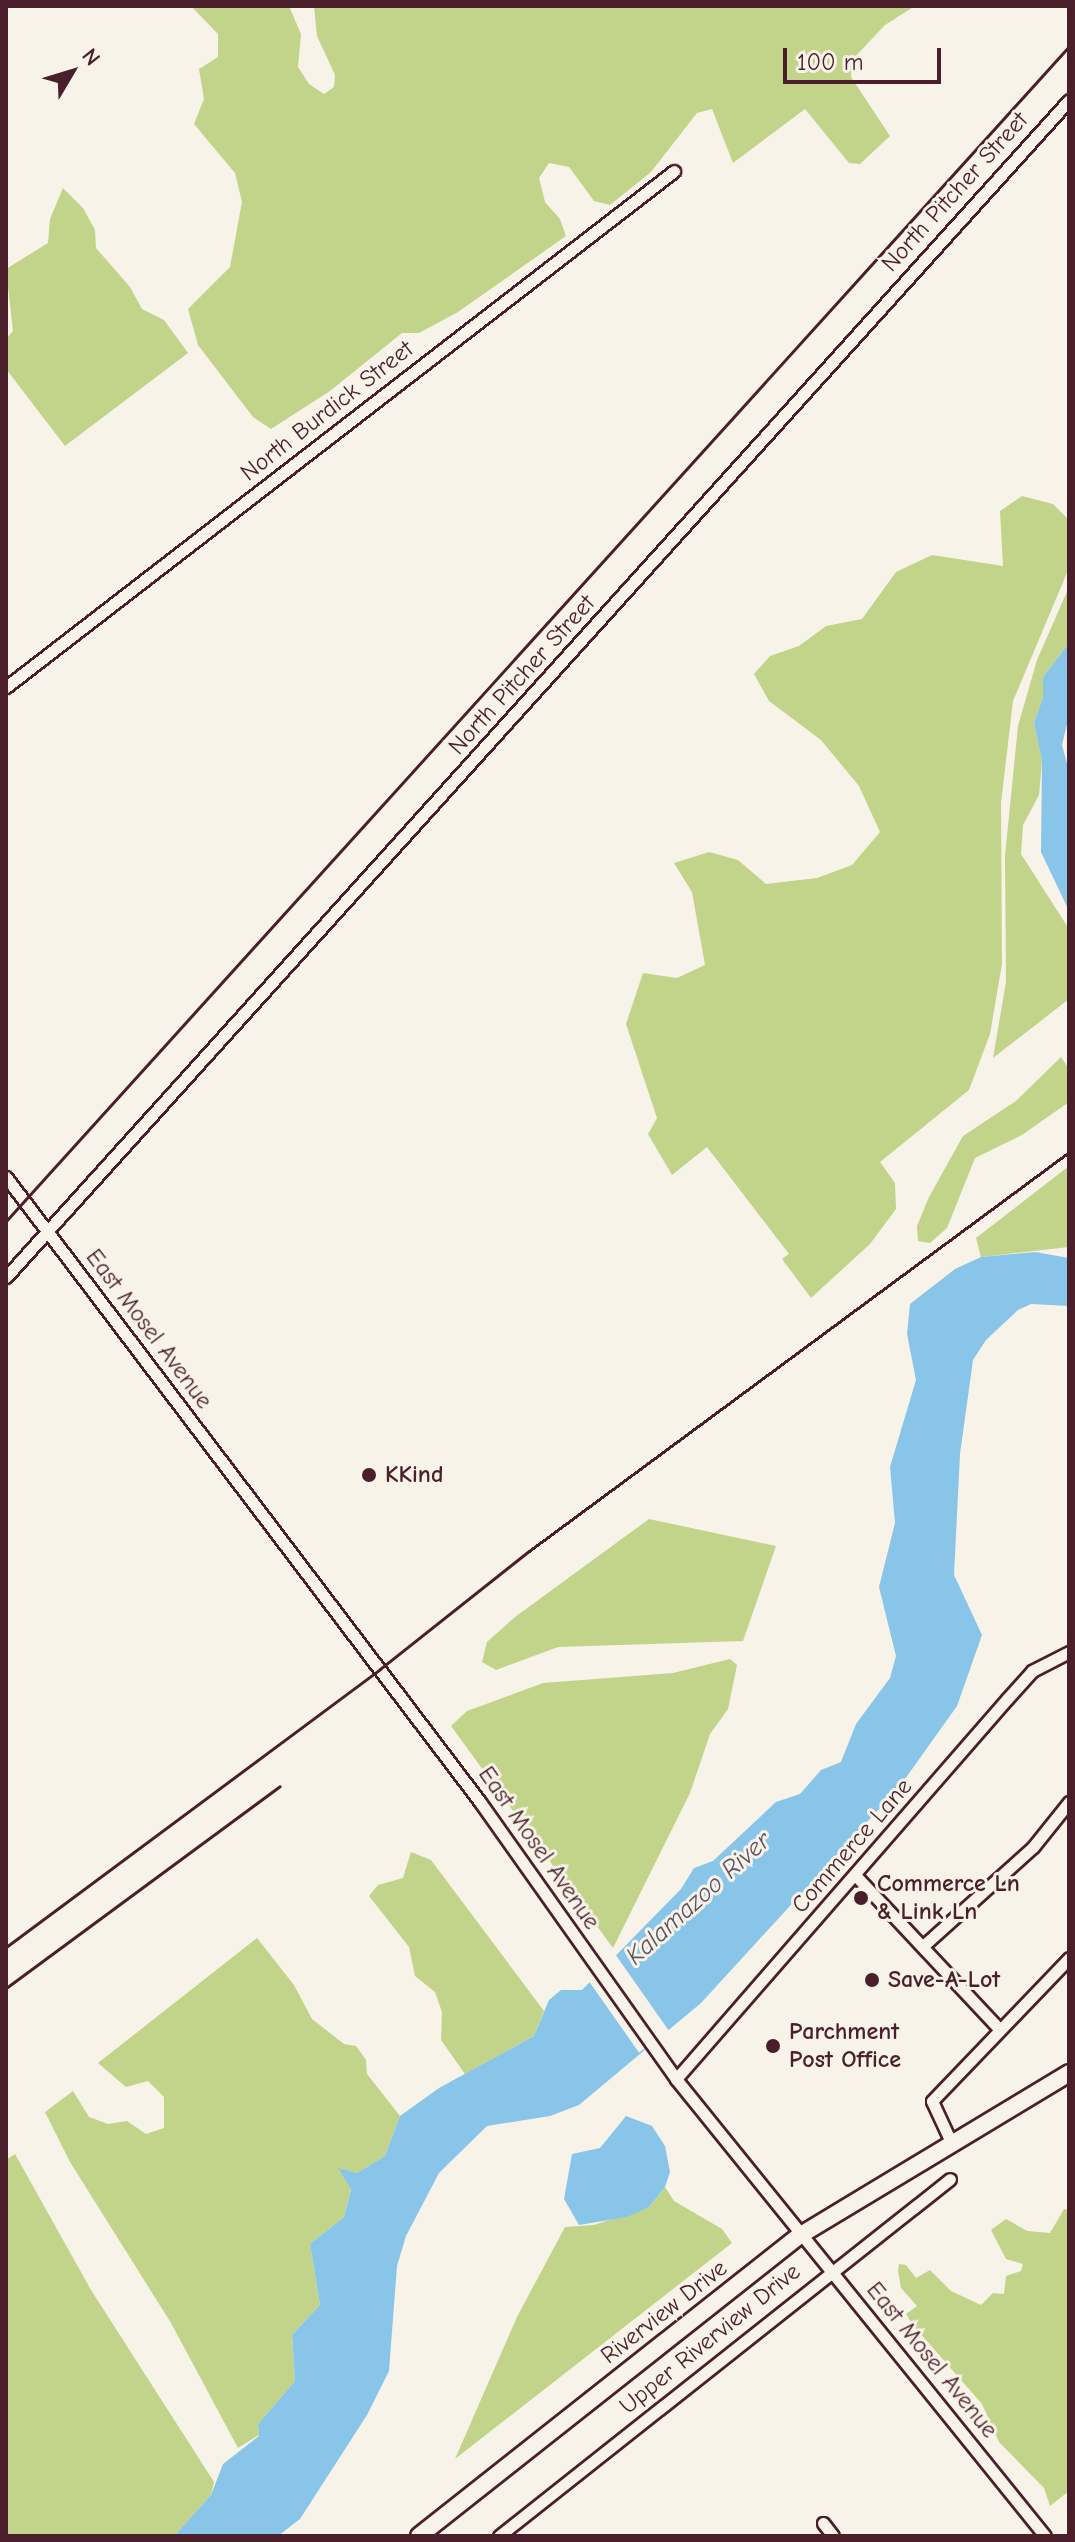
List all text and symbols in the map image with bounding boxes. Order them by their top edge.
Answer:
north arrow [32,32,112,112]
scale bar [787,32,945,82]
text: N [76,44,106,71]
text: 100 m [797,48,864,76]
street label: North Pitcher Street [876,106,1034,278]
street label: North Burdick Street [235,335,419,487]
street label: North Pitcher Street [443,589,601,761]
street label: East Mosel Avenue [80,1243,218,1415]
place label: KKind [385,1461,443,1489]
marker: KKind [360,1466,378,1484]
street label: East Mosel Avenue [472,1761,606,1935]
street label: Commerce Lane [786,1773,918,1919]
water label: Kalamazoo River [620,1826,778,1972]
place label: Commerce Ln & Link Ln [877,1870,1020,1926]
marker: Commerce Ln & Link Ln [852,1889,870,1907]
place label: Save-A-Lot [888,1966,1000,1994]
marker: Save-A-Lot [863,1971,881,1989]
place label: Parchment Post Office [789,2018,901,2074]
marker: Parchment Post Office [764,2037,782,2055]
street label: Riverview Drive [595,2254,733,2370]
street label: Upper Riverview Drive [614,2257,806,2421]
street label: East Mosel Avenue [860,2276,1004,2444]

